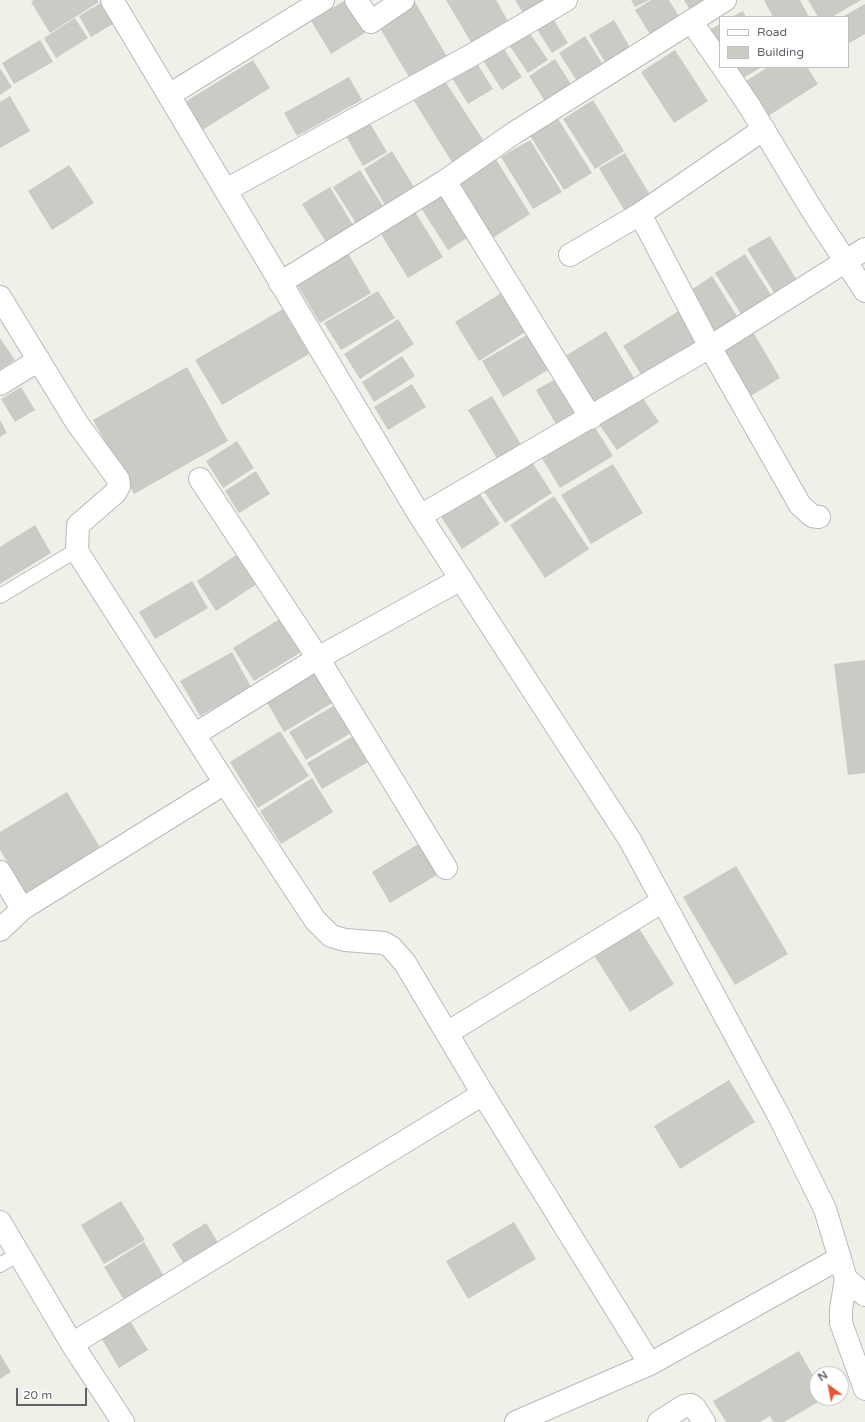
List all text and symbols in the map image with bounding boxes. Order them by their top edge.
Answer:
legend [719,16,849,68]
text: Road [757,25,787,39]
text: Building [757,45,804,59]
north arrow [809,1366,849,1406]
text: N [816,1368,830,1384]
scale bar [18,1380,89,1406]
text: 20 m [23,1388,52,1402]

